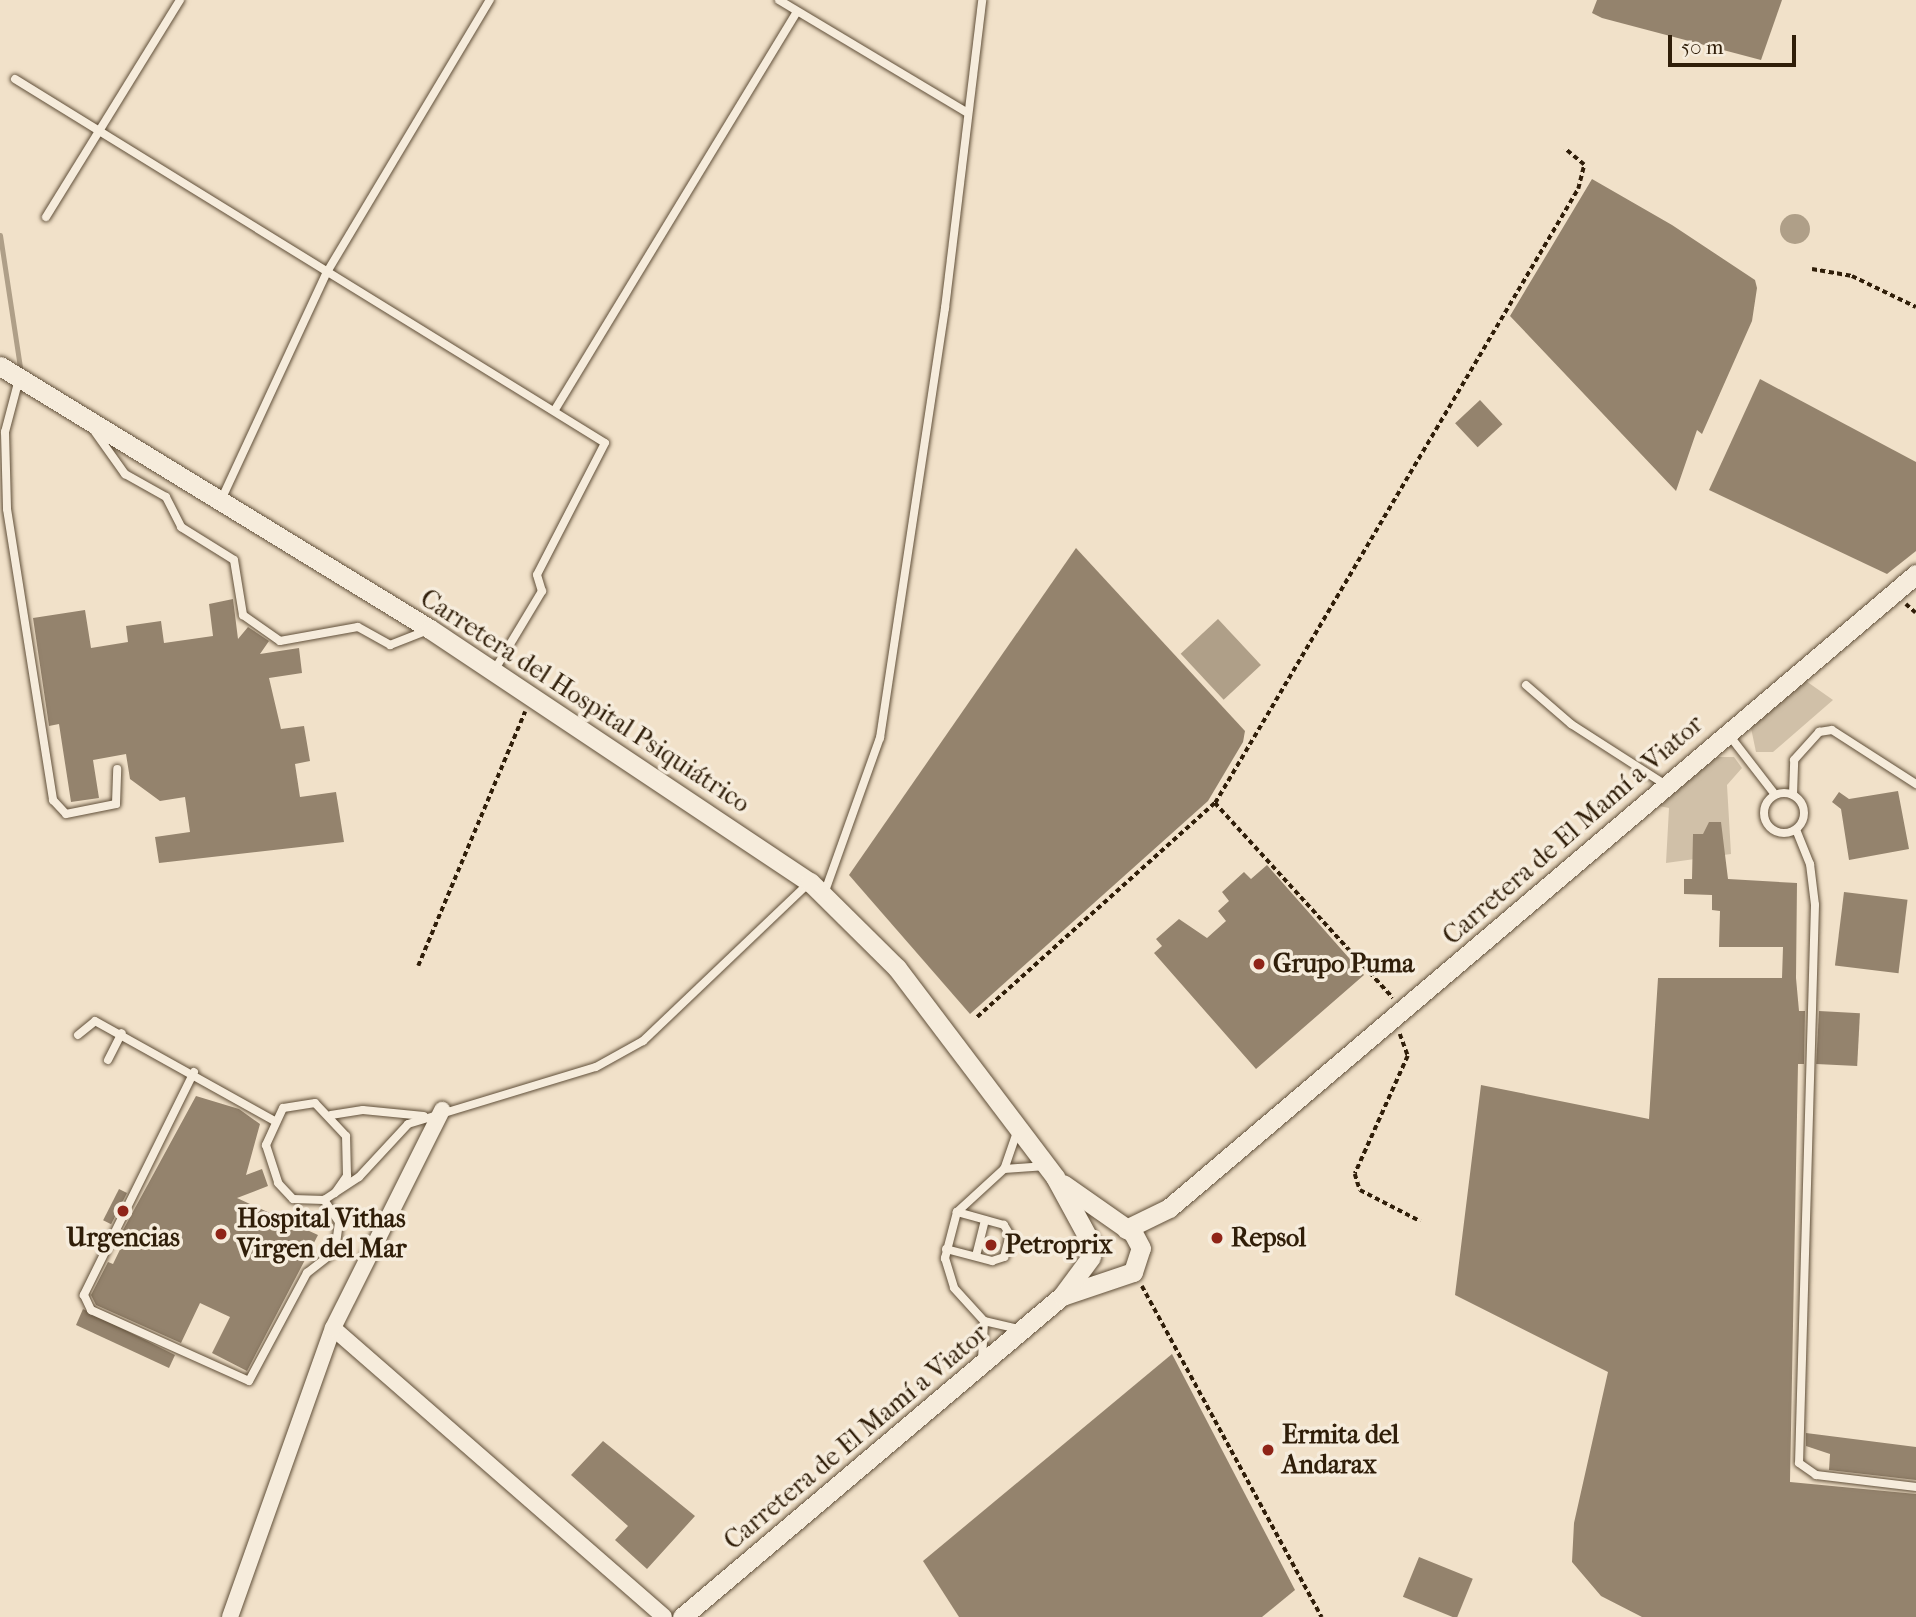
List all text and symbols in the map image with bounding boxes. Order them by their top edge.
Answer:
scale bar [1671,21,1799,65]
text: 50 m [1681,35,1724,59]
street label: Carretera del Hospital Psiquiátrico [414,583,756,819]
street label: Carretera de El Mamí a Viator [1437,708,1709,952]
place label: Grupo Puma [1273,948,1414,980]
marker: Grupo Puma [1251,956,1267,972]
marker: Urgencias [115,1203,131,1219]
place label: Hospital Vithas Virgen del Mar [237,1203,406,1264]
place label: Urgencias [66,1222,180,1254]
place label: Repsol [1231,1222,1306,1254]
marker: Hospital Vithas Virgen del Mar [211,1224,231,1244]
place label: Petroprix [1005,1229,1113,1261]
marker: Repsol [1209,1230,1225,1246]
marker: Petroprix [983,1237,999,1253]
street label: Carretera de El Mamí a Viator [718,1318,994,1556]
place label: Ermita del Andarax [1282,1419,1399,1480]
marker: Ermita del Andarax [1260,1442,1276,1458]

